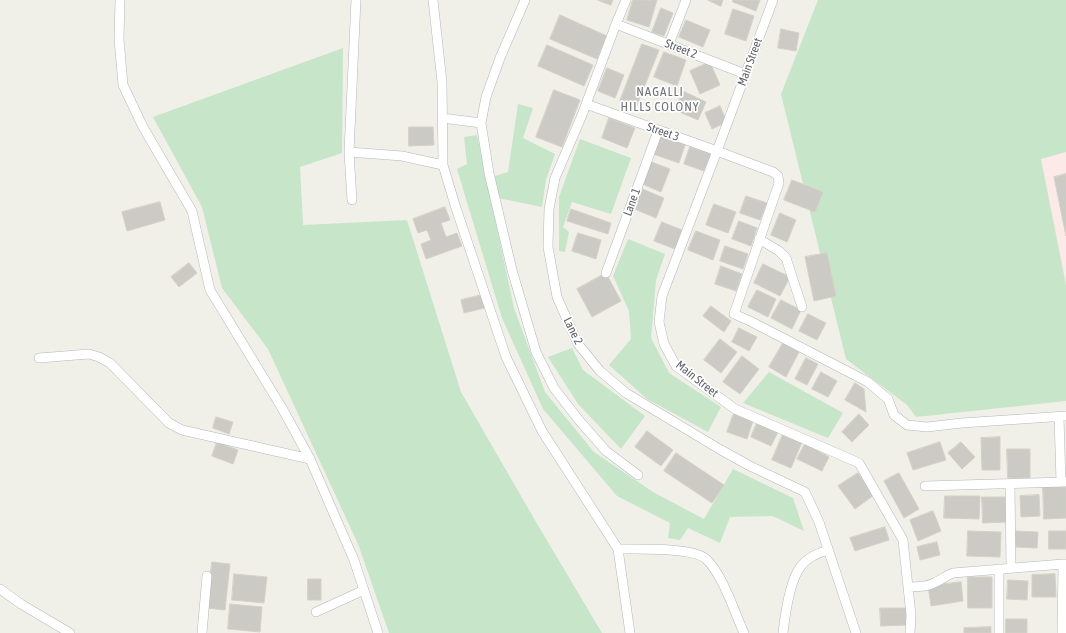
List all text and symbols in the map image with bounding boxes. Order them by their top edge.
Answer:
street label: Street 2 [663,36,699,62]
street label: Main Street [735,36,765,88]
district label: NAGALLI HILLS COLONY [620,84,700,115]
street label: Street 3 [645,120,681,144]
street label: Lane 1 [620,186,644,218]
street label: Lane 2 [560,315,586,347]
street label: Main Street [673,358,721,400]

